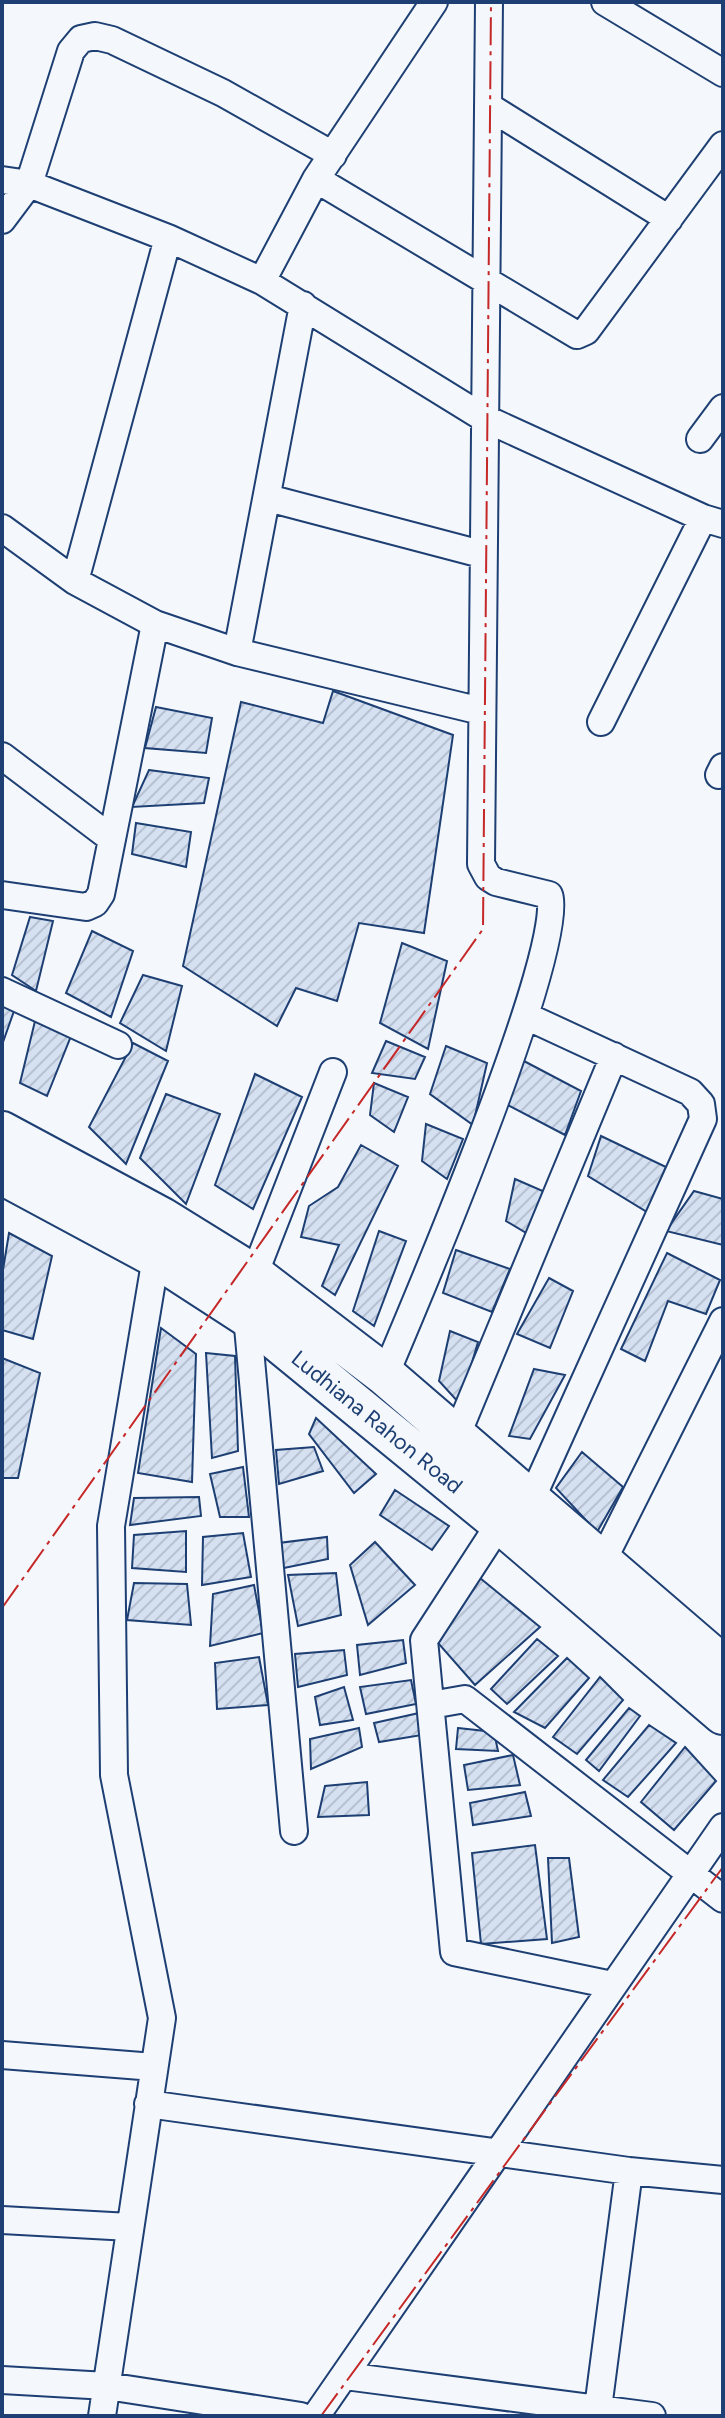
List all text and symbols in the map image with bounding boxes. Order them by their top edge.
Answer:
street label: Ludhiana Rahon Road [286,1345,468,1499]

